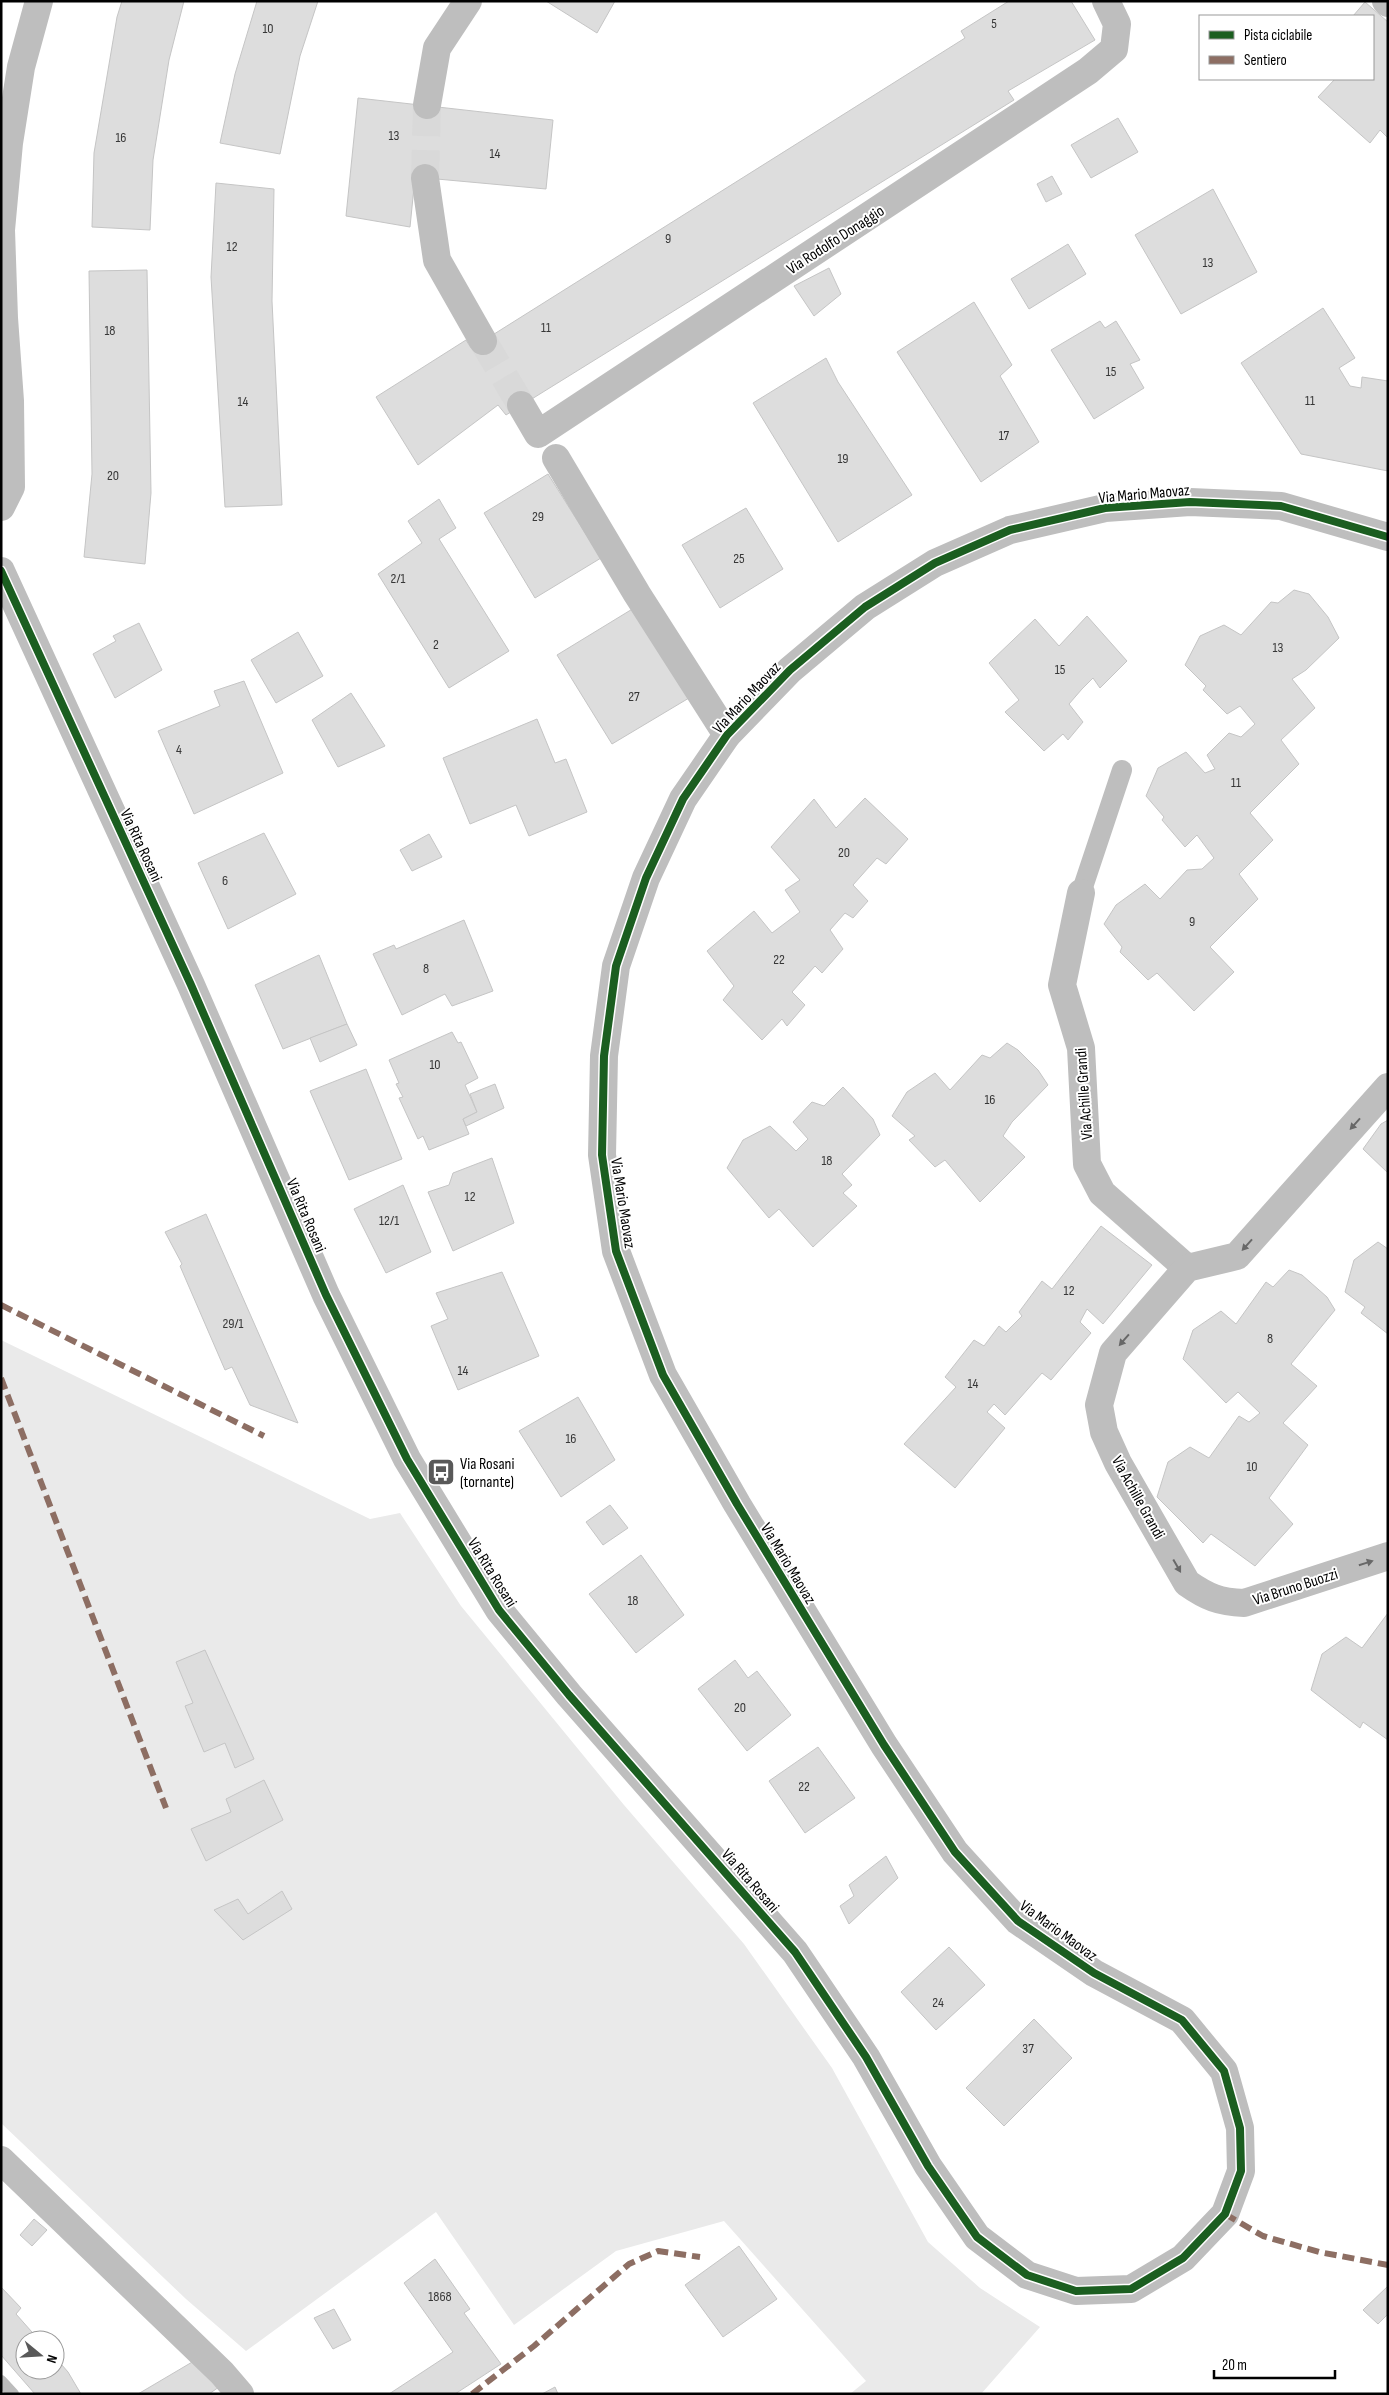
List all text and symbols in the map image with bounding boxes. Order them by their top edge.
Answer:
house number: 5 [991,15,997,32]
legend [1199,15,1374,80]
house number: 10 [262,20,274,37]
text: Pista ciclabile [1244,26,1312,45]
text: Sentiero [1244,51,1287,70]
house number: 13 [389,127,400,144]
house number: 16 [115,129,127,146]
house number: 14 [490,145,501,162]
street label: Via Rodolfo Donaggio [784,202,888,279]
house number: 9 [665,230,671,247]
house number: 12 [227,238,238,255]
house number: 13 [1203,254,1214,271]
house number: 11 [541,319,551,336]
house number: 18 [104,322,116,339]
house number: 15 [1106,363,1117,380]
house number: 11 [1305,392,1315,409]
house number: 14 [238,393,249,410]
house number: 17 [999,427,1010,444]
house number: 19 [837,450,849,467]
house number: 20 [107,467,119,484]
street label: Via Mario Maovaz [1098,481,1191,508]
house number: 29 [532,508,544,525]
house number: 25 [733,550,745,567]
house number: 2/1 [390,570,406,587]
house number: 2 [433,636,439,653]
house number: 13 [1273,639,1284,656]
street label: Via Mario Maovaz [709,658,785,738]
house number: 15 [1055,661,1066,678]
house number: 27 [628,688,640,705]
house number: 4 [176,741,182,758]
house number: 11 [1231,774,1241,791]
street label: Via Rita Rosani [115,806,166,885]
house number: 20 [838,844,850,861]
house number: 6 [222,872,228,889]
house number: 9 [1189,913,1195,930]
house number: 22 [773,951,785,968]
house number: 8 [423,960,429,977]
street label: Via Achille Grandi [1072,1047,1097,1141]
house number: 10 [429,1056,441,1073]
house number: 16 [984,1091,996,1108]
one-way arrow [1349,1117,1361,1129]
house number: 18 [821,1152,833,1169]
street label: Via Mario Maovaz [606,1157,639,1250]
street label: Via Rita Rosani [282,1176,330,1255]
house number: 12 [465,1188,476,1205]
house number: 12/1 [379,1212,399,1229]
one-way arrow [1241,1238,1253,1250]
house number: 12 [1064,1282,1075,1299]
house number: 29/1 [223,1315,244,1332]
house number: 8 [1267,1330,1273,1347]
one-way arrow [1118,1334,1130,1346]
house number: 14 [458,1362,469,1379]
house number: 14 [968,1375,979,1392]
house number: 16 [565,1430,577,1447]
street label: Via Achille Grandi [1107,1453,1168,1543]
place label: Via Rosani (tornante) [460,1455,514,1492]
bus stop icon: Via Rosani (tornante) [426,1457,456,1487]
house number: 10 [1246,1458,1258,1475]
street label: Via Mario Maovaz [756,1520,820,1608]
street label: Via Rita Rosani [463,1535,521,1611]
one-way arrow [1172,1559,1181,1572]
one-way arrow [1358,1559,1373,1566]
street label: Via Bruno Buozzi [1251,1565,1340,1610]
house number: 18 [627,1592,639,1609]
house number: 20 [734,1699,746,1716]
house number: 22 [798,1778,810,1795]
street label: Via Rita Rosani [717,1845,783,1917]
street label: Via Mario Maovaz [1016,1897,1101,1966]
house number: 24 [932,1994,944,2011]
house number: 37 [1022,2040,1034,2057]
house number: 1868 [428,2288,452,2305]
north arrow [15,2330,65,2380]
scale bar [1214,2348,1335,2380]
text: N [43,2353,61,2365]
text: 20 m [1222,2356,1247,2375]

